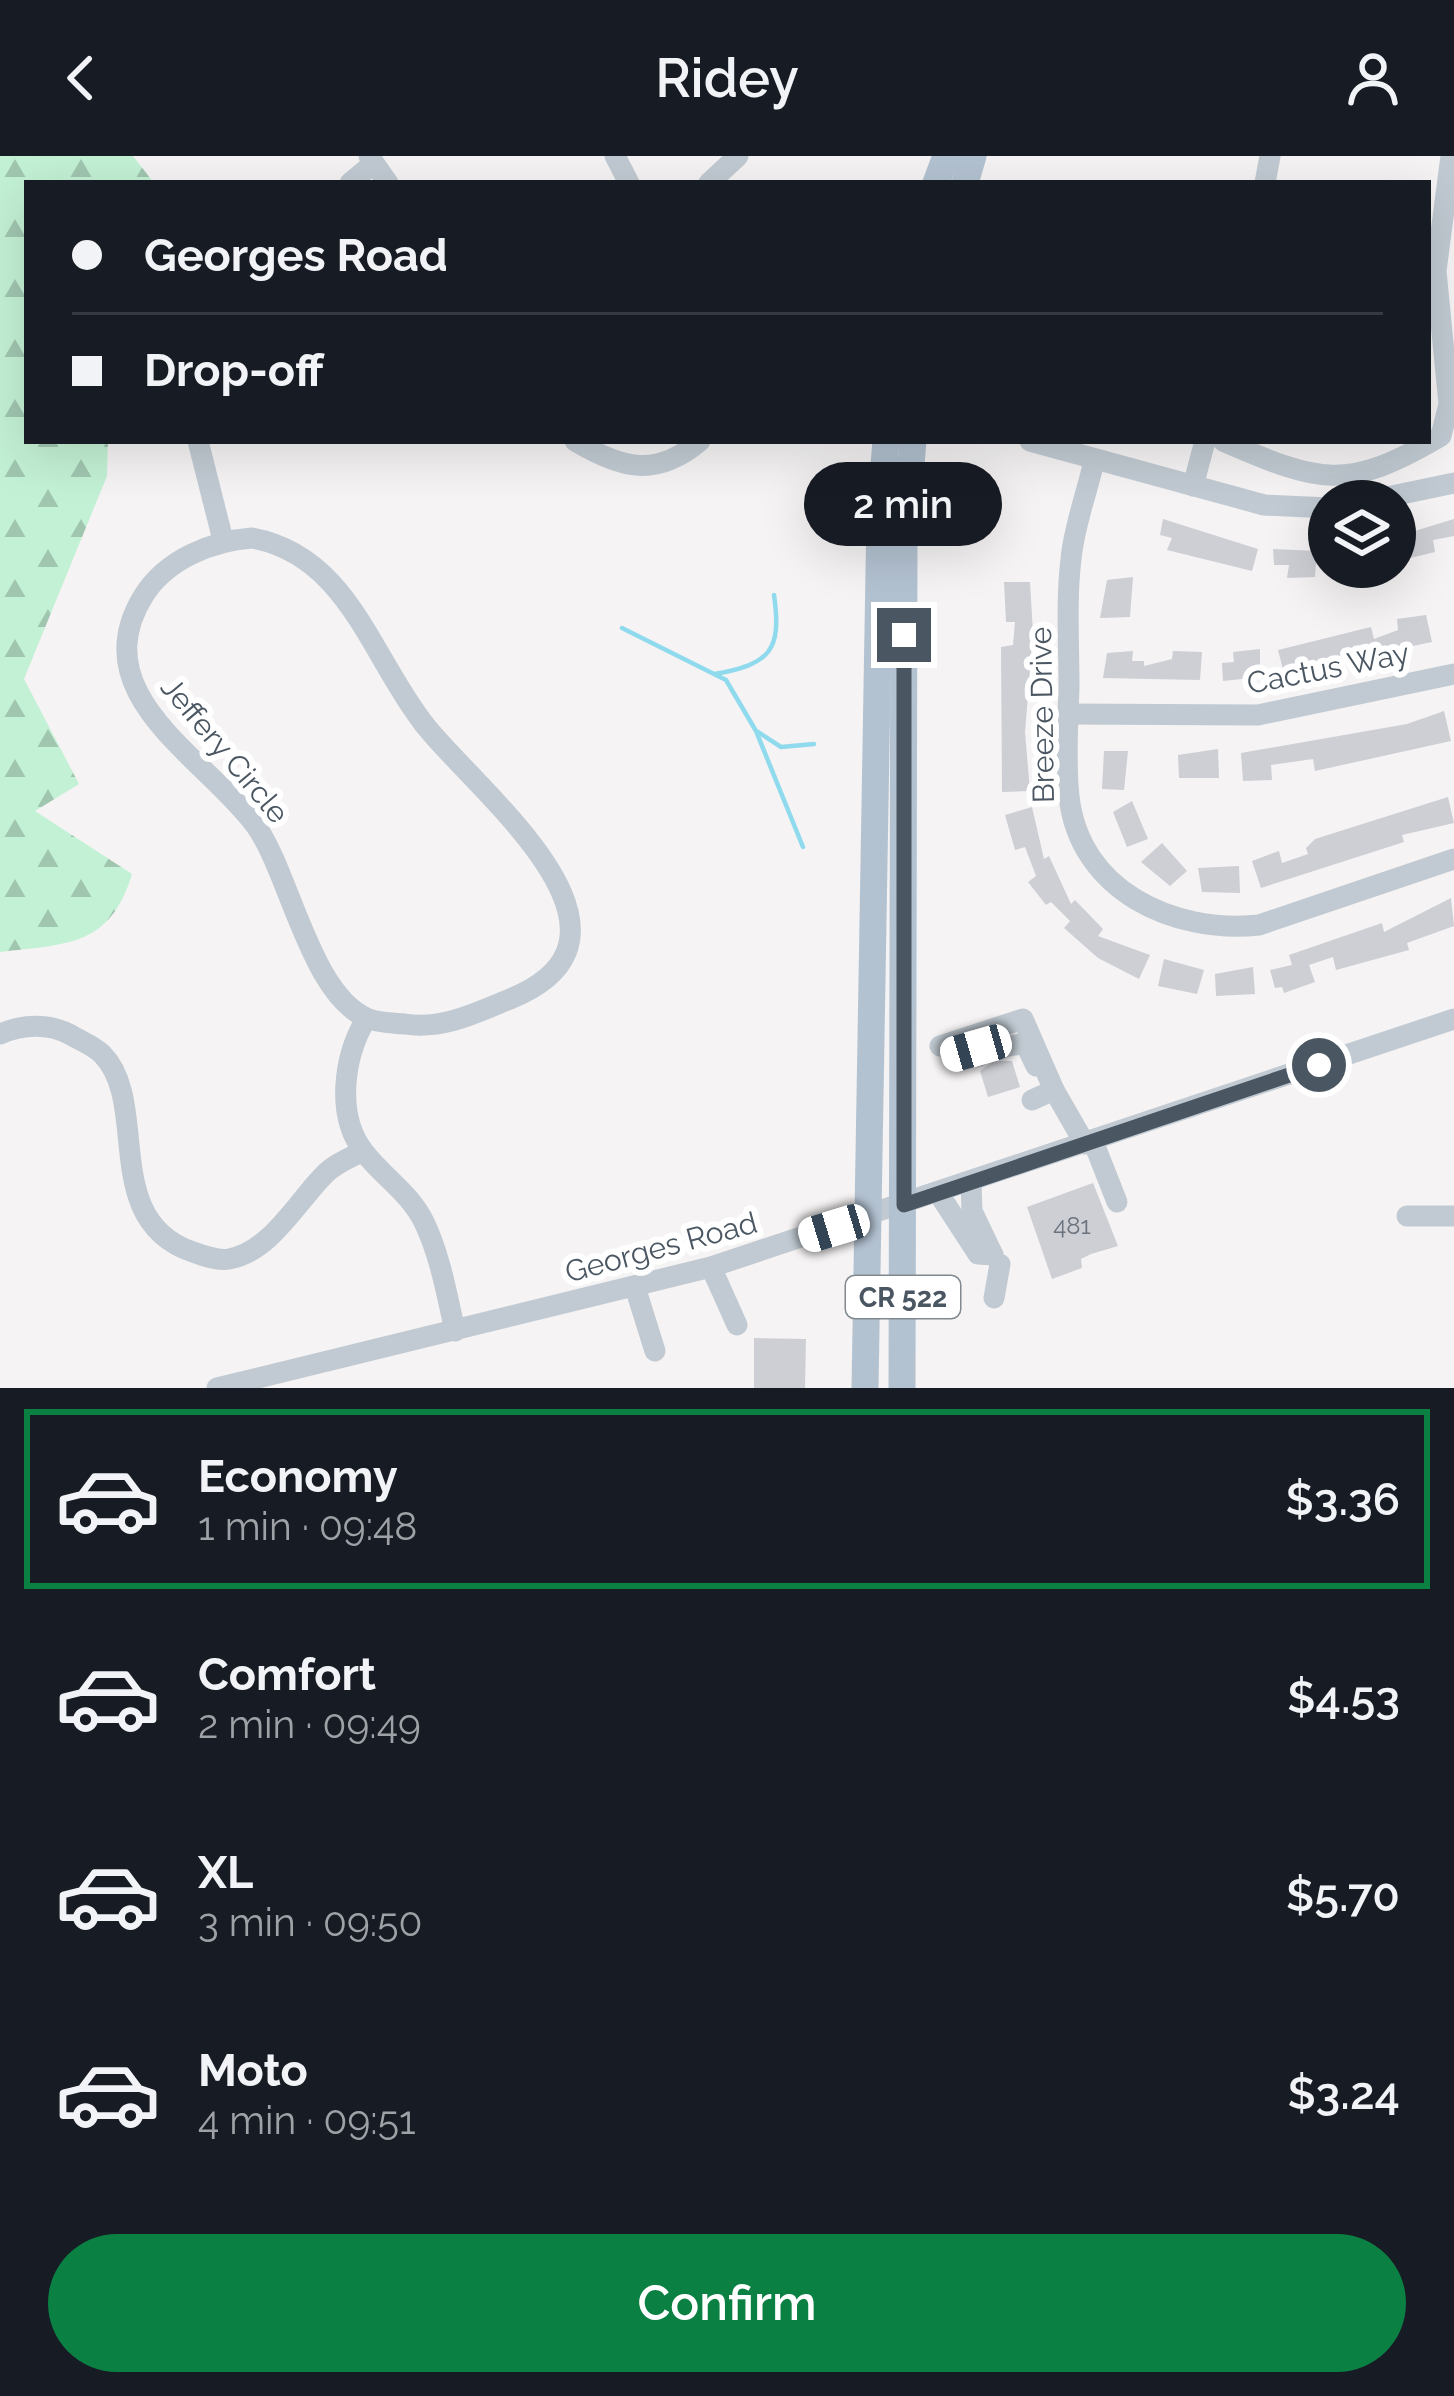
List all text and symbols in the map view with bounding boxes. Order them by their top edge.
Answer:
icon: back [48,45,114,111]
icon: person [1340,45,1406,111]
text: Ridey [655,46,799,110]
text: Georges Road [144,229,448,282]
text: Drop-off [144,344,324,397]
callout: 2 min [805,461,1003,545]
map controls [1308,480,1416,588]
button: layers [1308,480,1416,588]
text: 2 min [853,481,953,527]
route end [877,608,931,662]
street label: Breeze Drive [1023,627,1061,803]
street label: Cactus Way [1244,635,1412,701]
street label: Jeffery Circle [154,670,296,830]
car [936,1021,1016,1075]
route start [1292,1038,1346,1092]
car [794,1200,874,1256]
street label: Georges Road [561,1205,761,1289]
house number: 481 [1053,1211,1091,1240]
road number: CR 522 [846,1276,960,1318]
icon: car [54,1445,162,1553]
text: Economy [198,1450,398,1503]
text: $3.36 [1286,1473,1400,1526]
text: 1 min · 09:48 [198,1503,417,1549]
icon: car [54,1643,162,1751]
text: Comfort [198,1648,376,1701]
text: $4.53 [1287,1671,1400,1724]
text: 2 min · 09:49 [198,1701,421,1747]
icon: car [54,1841,162,1949]
text: XL [198,1846,253,1899]
text: $5.70 [1286,1869,1400,1922]
text: 3 min · 09:50 [198,1899,422,1945]
icon: car [54,2039,162,2147]
text: Moto [198,2044,308,2097]
text: $3.24 [1287,2067,1400,2120]
text: 4 min · 09:51 [198,2097,416,2143]
button: Confirm [48,2234,1406,2372]

